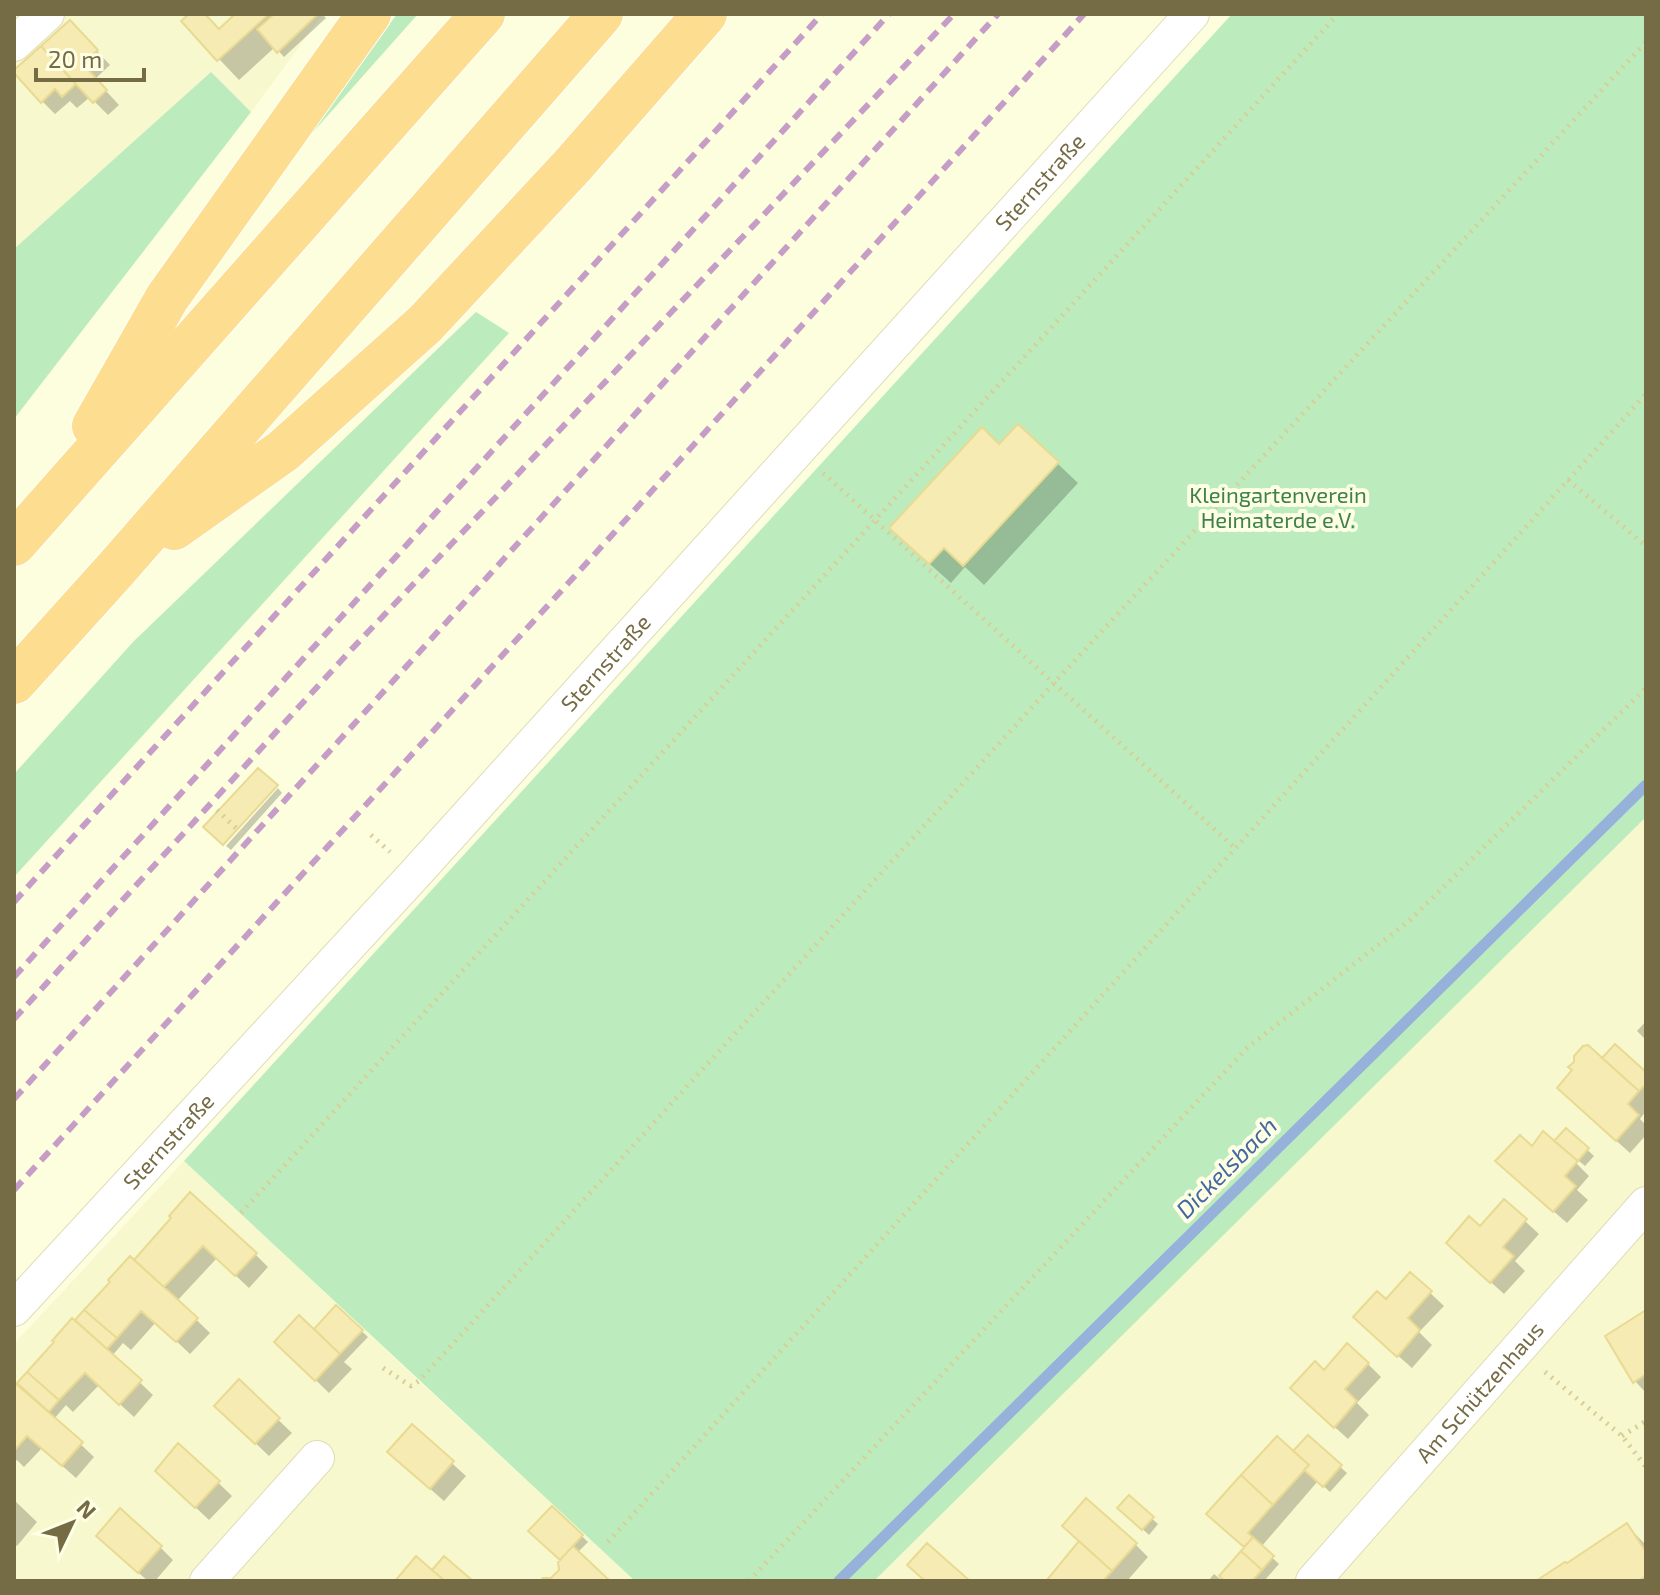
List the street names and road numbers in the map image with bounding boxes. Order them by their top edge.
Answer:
street label: Sternstraße [989,128,1090,235]
street label: Sternstraße [555,609,655,716]
street label: Sternstraße [117,1087,218,1194]
street label: Am Schützenhaus [1410,1316,1548,1467]

